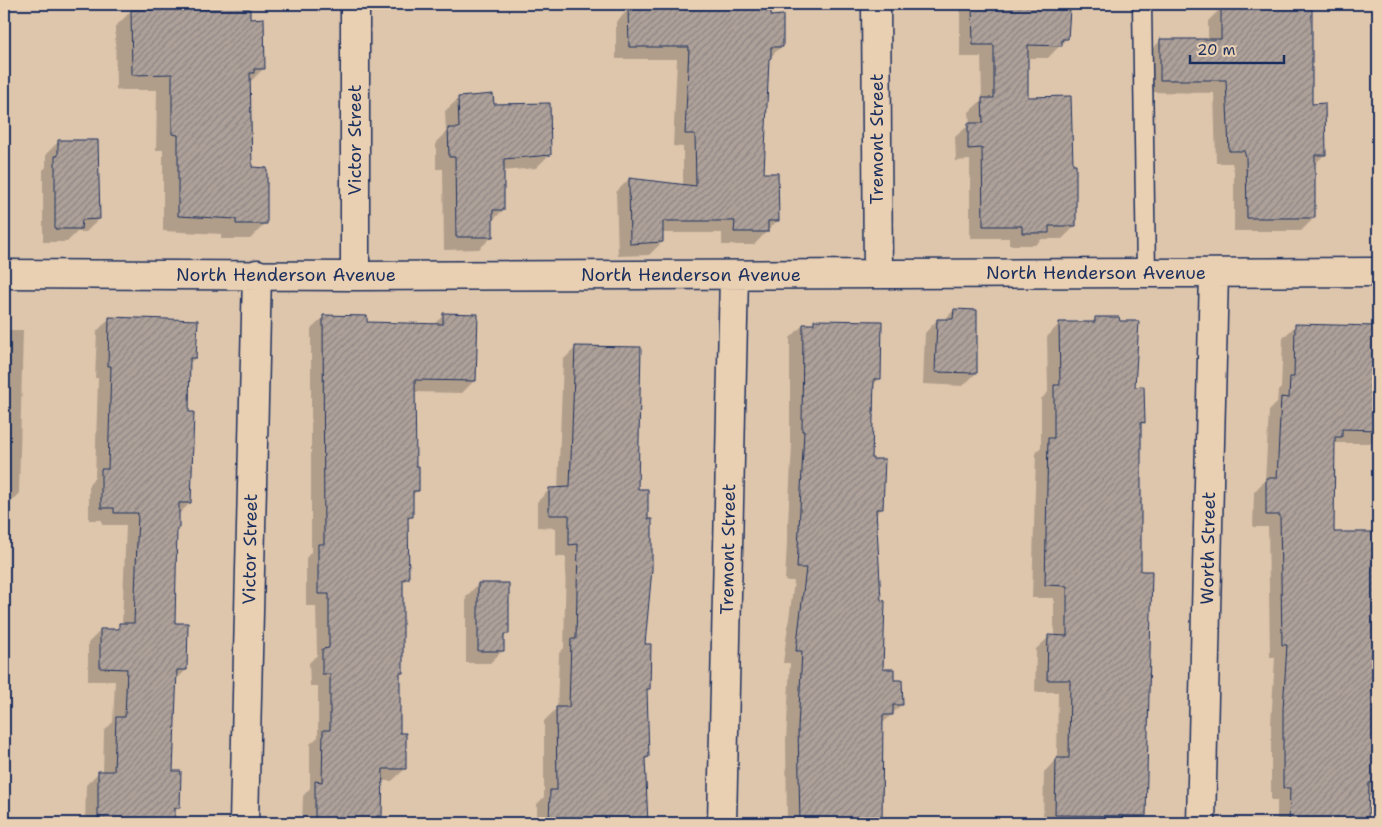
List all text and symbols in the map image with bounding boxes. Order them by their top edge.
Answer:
scale bar [1190,32,1283,64]
text: 20 m [1197,40,1236,60]
street label: Tremont Street [865,73,889,205]
street label: Victor Street [343,84,367,196]
street label: North Henderson Avenue [986,261,1206,285]
street label: North Henderson Avenue [176,263,396,287]
street label: North Henderson Avenue [581,263,801,287]
street label: Tremont Street [715,483,741,615]
street label: Worth Street [1195,491,1221,605]
street label: Victor Street [237,493,263,605]

